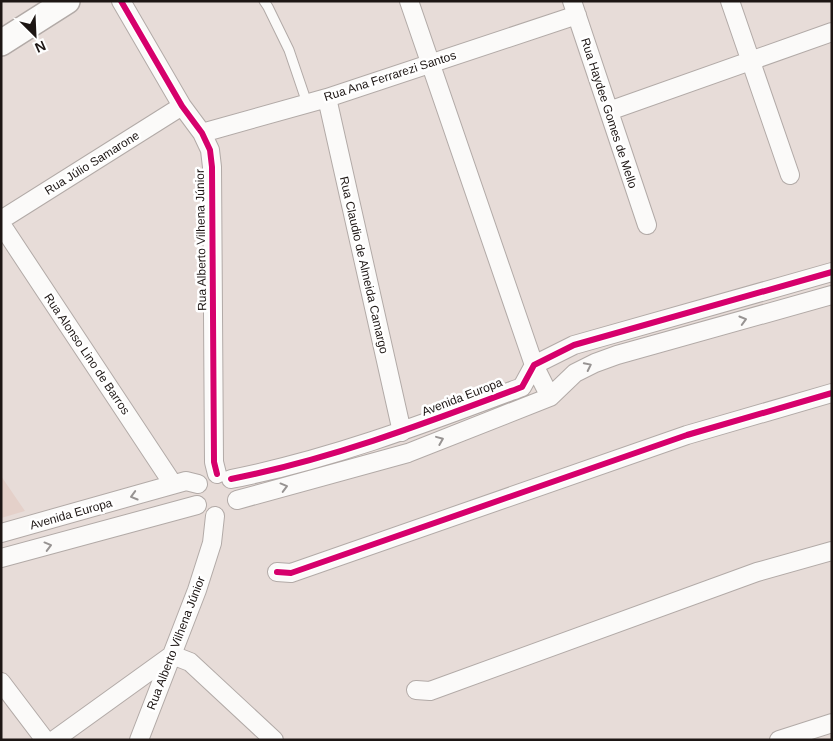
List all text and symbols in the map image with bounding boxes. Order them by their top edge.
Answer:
north arrow [10,10,60,60]
street label: Rua Haydee Gomes de Mello [578,36,640,190]
text: N [32,38,48,56]
street label: Rua Ana Ferrarezi Santos [322,48,458,104]
street label: Rua Júlio Samarone [42,128,142,198]
street label: Rua Alberto Vilhena Júnior [193,169,209,311]
street label: Rua Claudio de Almeida Camargo [337,175,391,355]
street label: Rua Alonso Lino de Barros [41,291,133,417]
one-way arrow [739,315,747,325]
one-way arrow [583,362,592,372]
street label: Avenida Europa [420,375,505,419]
one-way arrow [435,436,444,447]
one-way arrow [280,482,289,493]
one-way arrow [131,490,139,500]
street label: Avenida Europa [28,495,114,532]
one-way arrow [44,541,52,551]
street label: Rua Alberto Vilhena Júnior [144,574,208,712]

